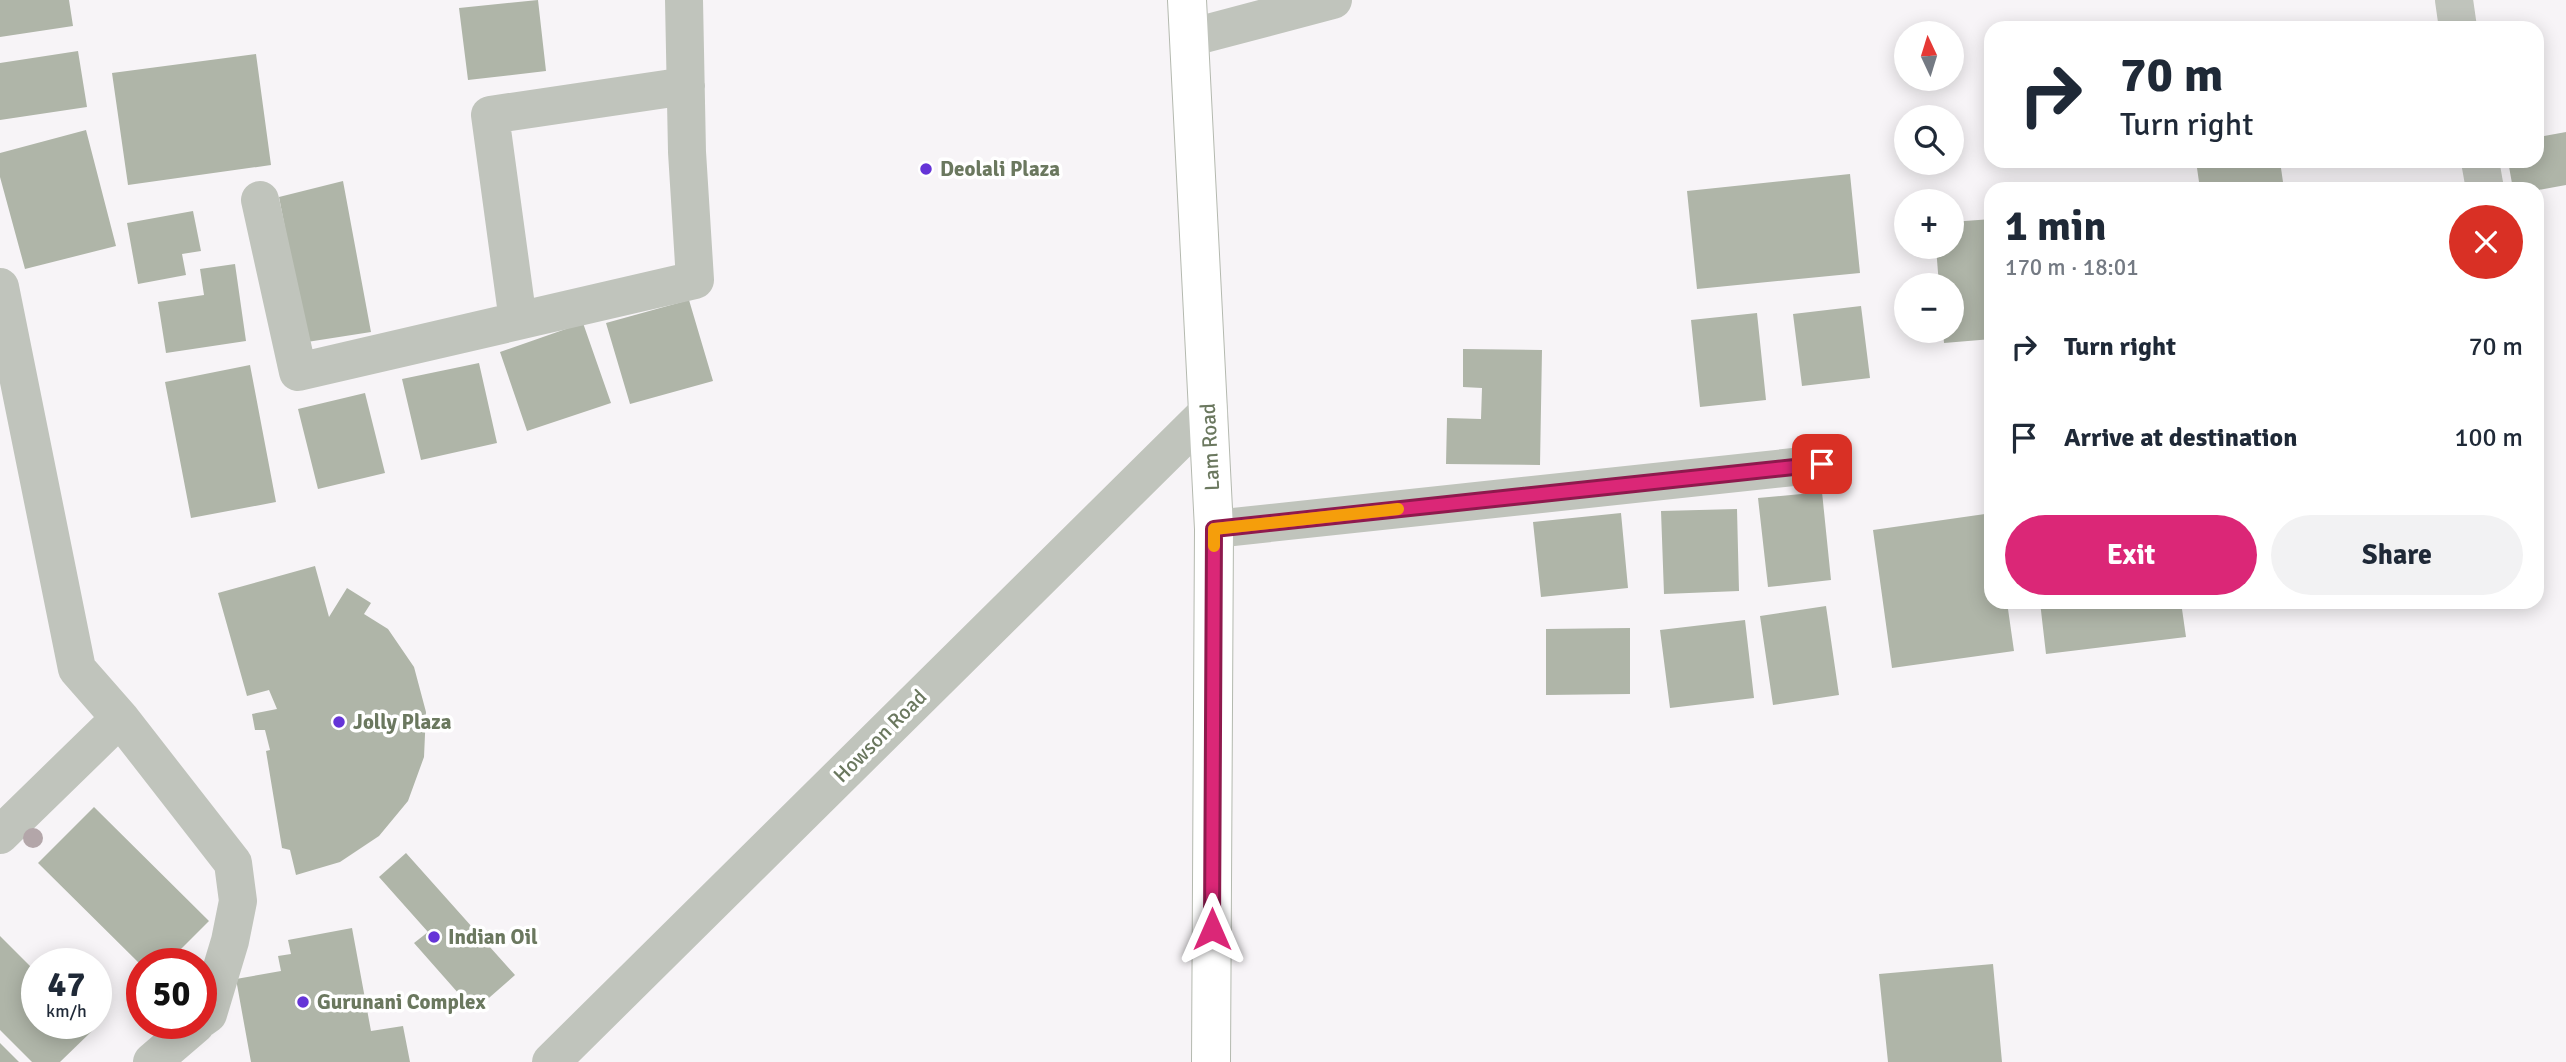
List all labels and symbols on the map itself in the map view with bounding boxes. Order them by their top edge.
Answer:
north arrow [1894,21,1964,91]
place label: Deolali Plaza [940,156,1060,182]
marker: Deolali Plaza [918,161,934,177]
street label: Lam Road [1195,403,1225,491]
pin [1792,434,1852,494]
street label: Howson Road [828,684,932,788]
place label: Jolly Plaza [353,709,452,735]
marker: Jolly Plaza [331,714,347,730]
position arrow [1175,892,1249,966]
place label: Indian Oil [448,924,538,950]
marker: Indian Oil [426,929,442,945]
speed limit sign: 50 [126,948,217,1039]
place label: Gurunani Complex [317,989,486,1015]
marker: Gurunani Complex [295,994,311,1010]

